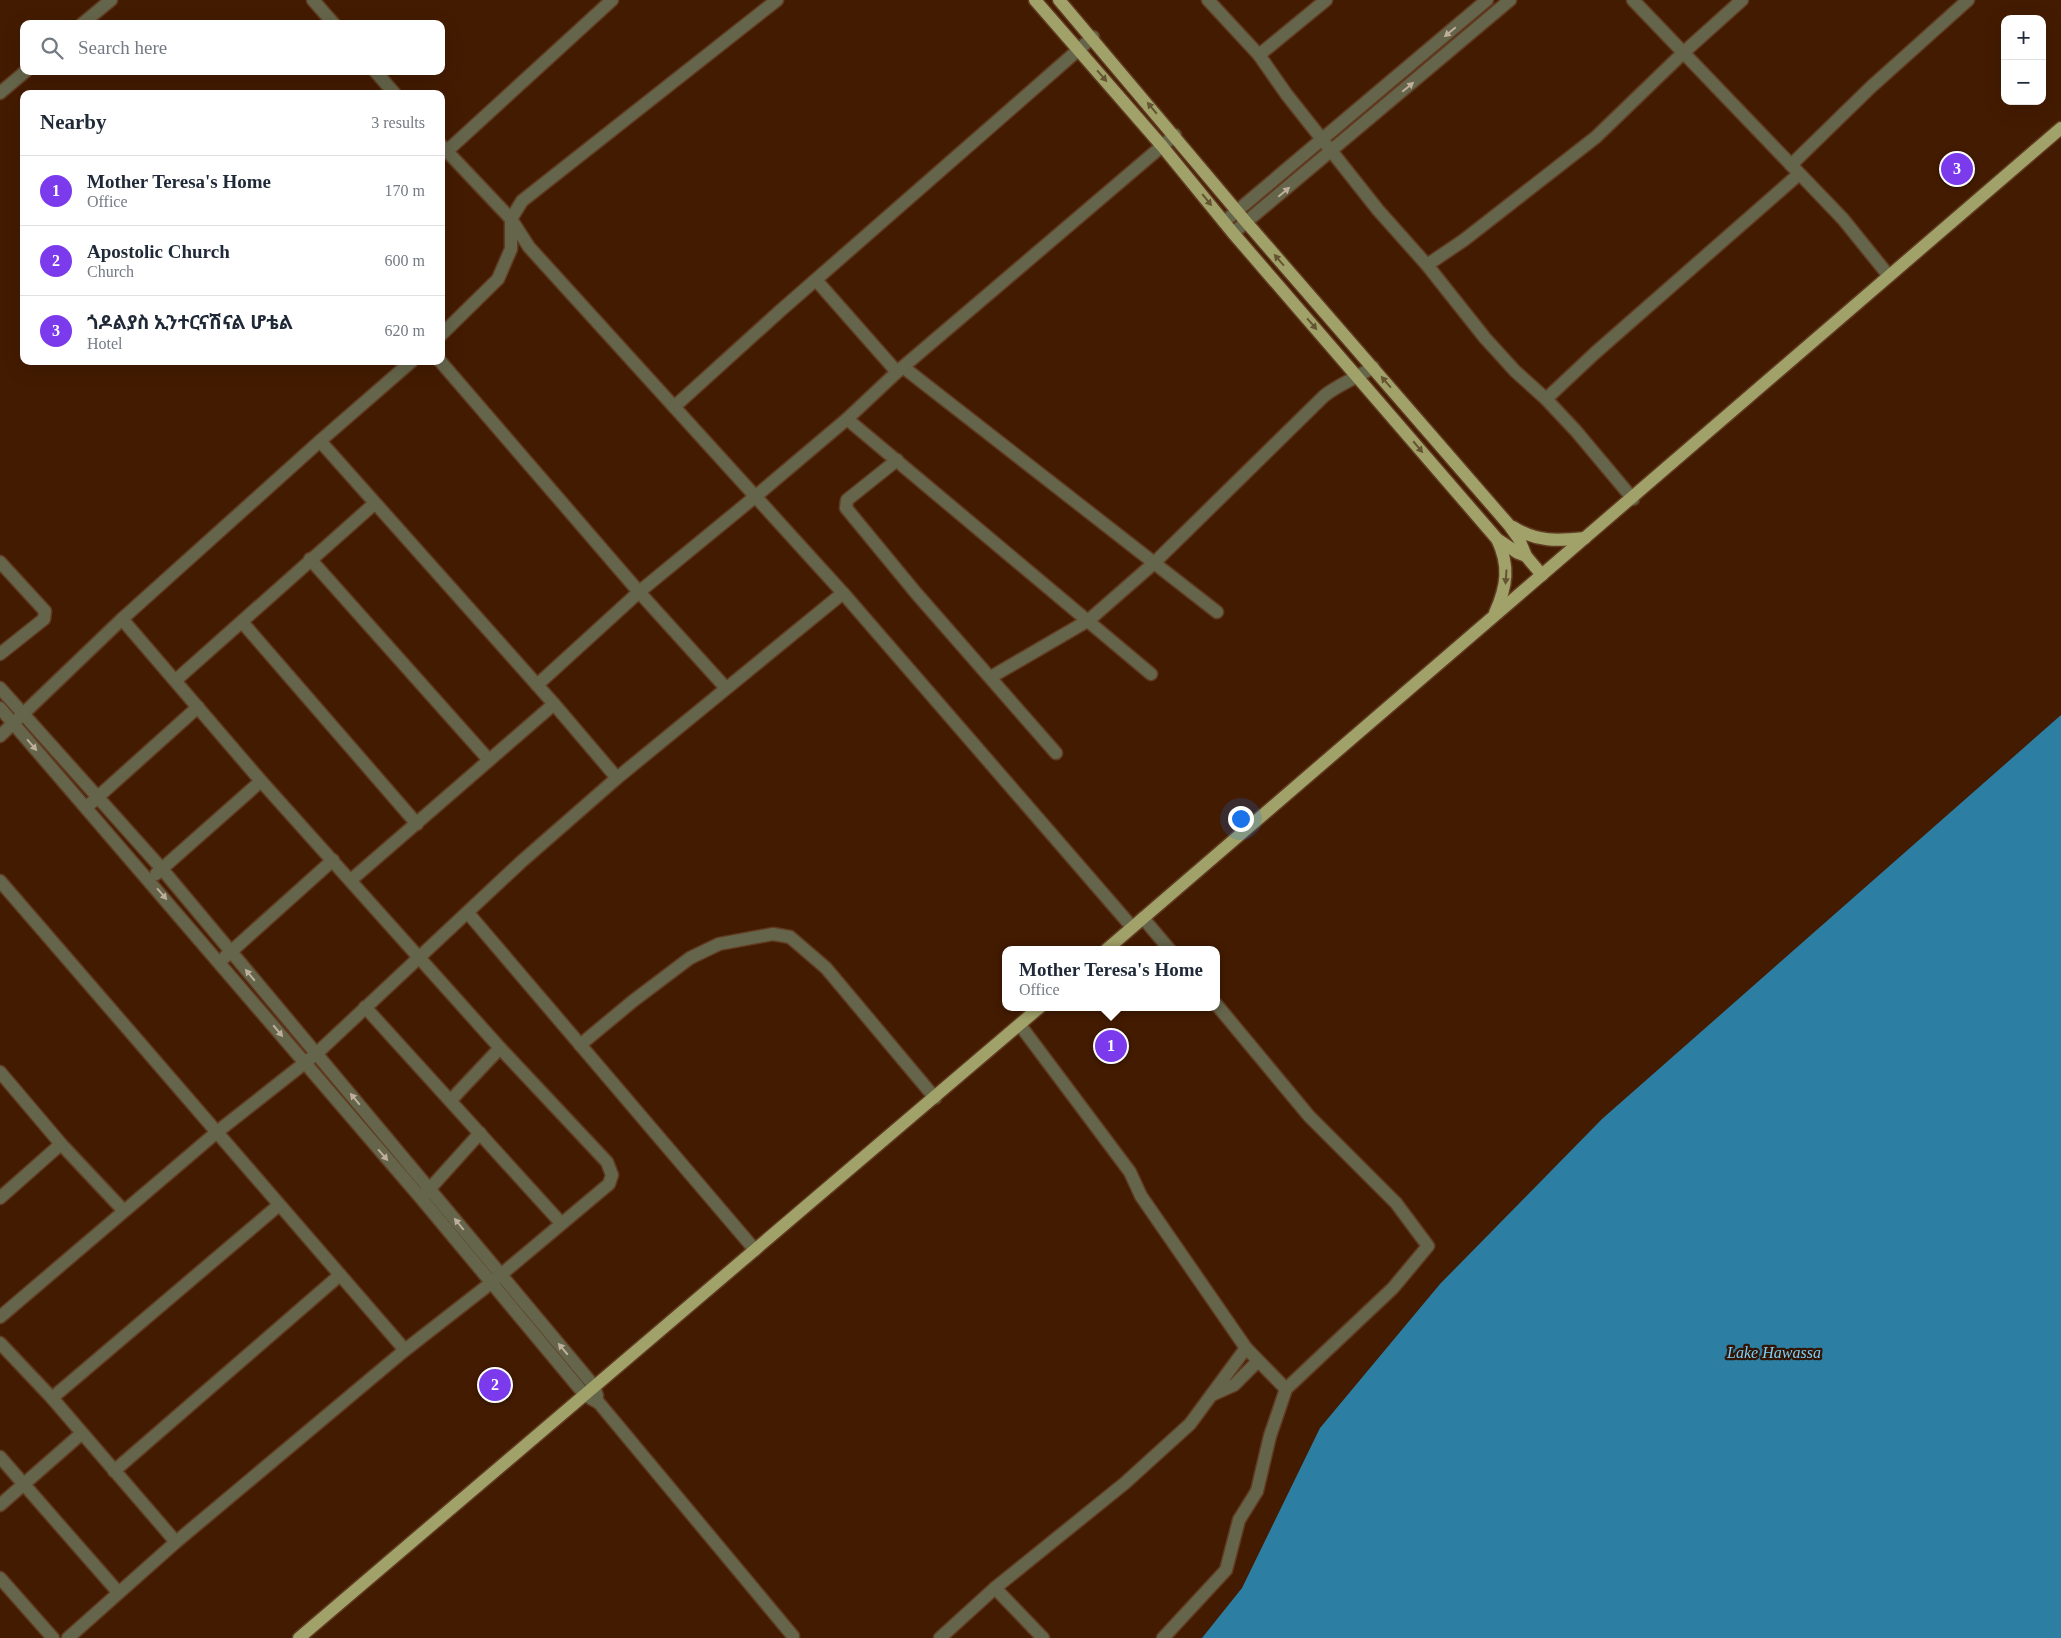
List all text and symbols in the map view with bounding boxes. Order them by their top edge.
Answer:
map controls [2001,15,2046,105]
button: + [2001,15,2046,60]
search box [20,20,445,75]
one-way arrow [1443,26,1456,37]
icon: search [38,34,66,62]
text: Search here [78,37,167,58]
button: − [2001,60,2046,105]
one-way arrow [1096,69,1108,81]
one-way arrow [1402,81,1415,92]
one-way arrow [1147,102,1158,115]
text: Nearby [40,110,107,134]
text: 3 results [371,114,425,131]
pin: 3 [1941,150,1973,188]
text: Mother Teresa's Home [87,171,271,192]
text: 1 [52,182,60,199]
text: 170 m [385,182,425,199]
one-way arrow [1278,186,1291,197]
text: Office [87,193,128,210]
one-way arrow [1201,193,1212,206]
text: Apostolic Church [87,241,230,262]
text: 2 [52,252,60,269]
text: 600 m [385,252,425,269]
one-way arrow [1273,254,1285,266]
text: Church [87,263,134,280]
text: ጎዶልያስ ኢንተርናሽናል ሆቴል [87,312,293,333]
one-way arrow [1306,317,1318,329]
text: 3 [52,322,60,339]
text: 620 m [385,322,425,339]
text: Hotel [87,335,123,352]
one-way arrow [1380,377,1392,389]
one-way arrow [1412,440,1424,452]
one-way arrow [1501,569,1509,585]
one-way arrow [27,738,38,751]
your location [1228,806,1254,832]
one-way arrow [156,887,167,900]
popup [1002,946,1220,1011]
text: Mother Teresa's Home [1019,959,1203,980]
one-way arrow [245,969,256,981]
text: Office [1019,981,1060,998]
one-way arrow [272,1025,283,1038]
pin: 1 [1095,1027,1127,1065]
one-way arrow [349,1094,361,1106]
one-way arrow [378,1148,389,1161]
one-way arrow [454,1217,465,1230]
one-way arrow [558,1343,569,1355]
water label: Lake Hawassa [1726,1344,1821,1361]
pin: 2 [479,1366,511,1404]

